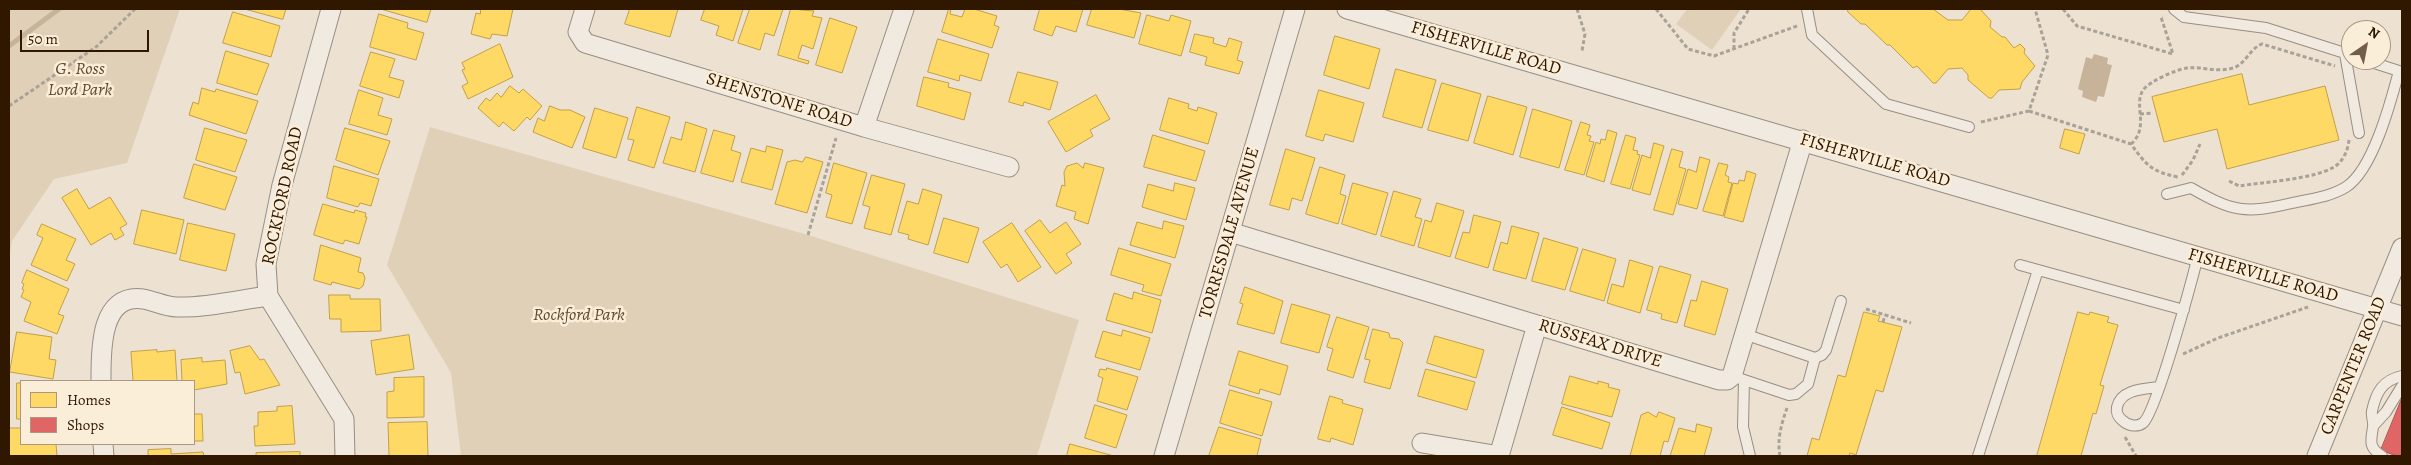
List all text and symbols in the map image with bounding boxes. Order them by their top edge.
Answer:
street label: FISHERVILLE ROAD [1408,17,1564,81]
scale bar [22,20,151,52]
north arrow [2341,20,2391,70]
text: N [2364,22,2383,44]
text: 50 m [28,29,58,49]
park label: G. Ross Lord Park [48,59,112,102]
street label: SHENSTONE ROAD [703,68,855,134]
street label: ROCKFORD ROAD [258,125,308,267]
street label: FISHERVILLE ROAD [1797,129,1953,193]
street label: TORRESDALE AVENUE [1195,145,1265,321]
street label: FISHERVILLE ROAD [2185,244,2341,308]
street label: CARPENTER ROAD [2316,294,2392,438]
park label: Rockford Park [533,305,625,327]
street label: RUSSFAX DRIVE [1536,315,1664,373]
legend [20,380,195,445]
text: Homes [67,390,111,410]
text: Shops [67,415,104,435]

